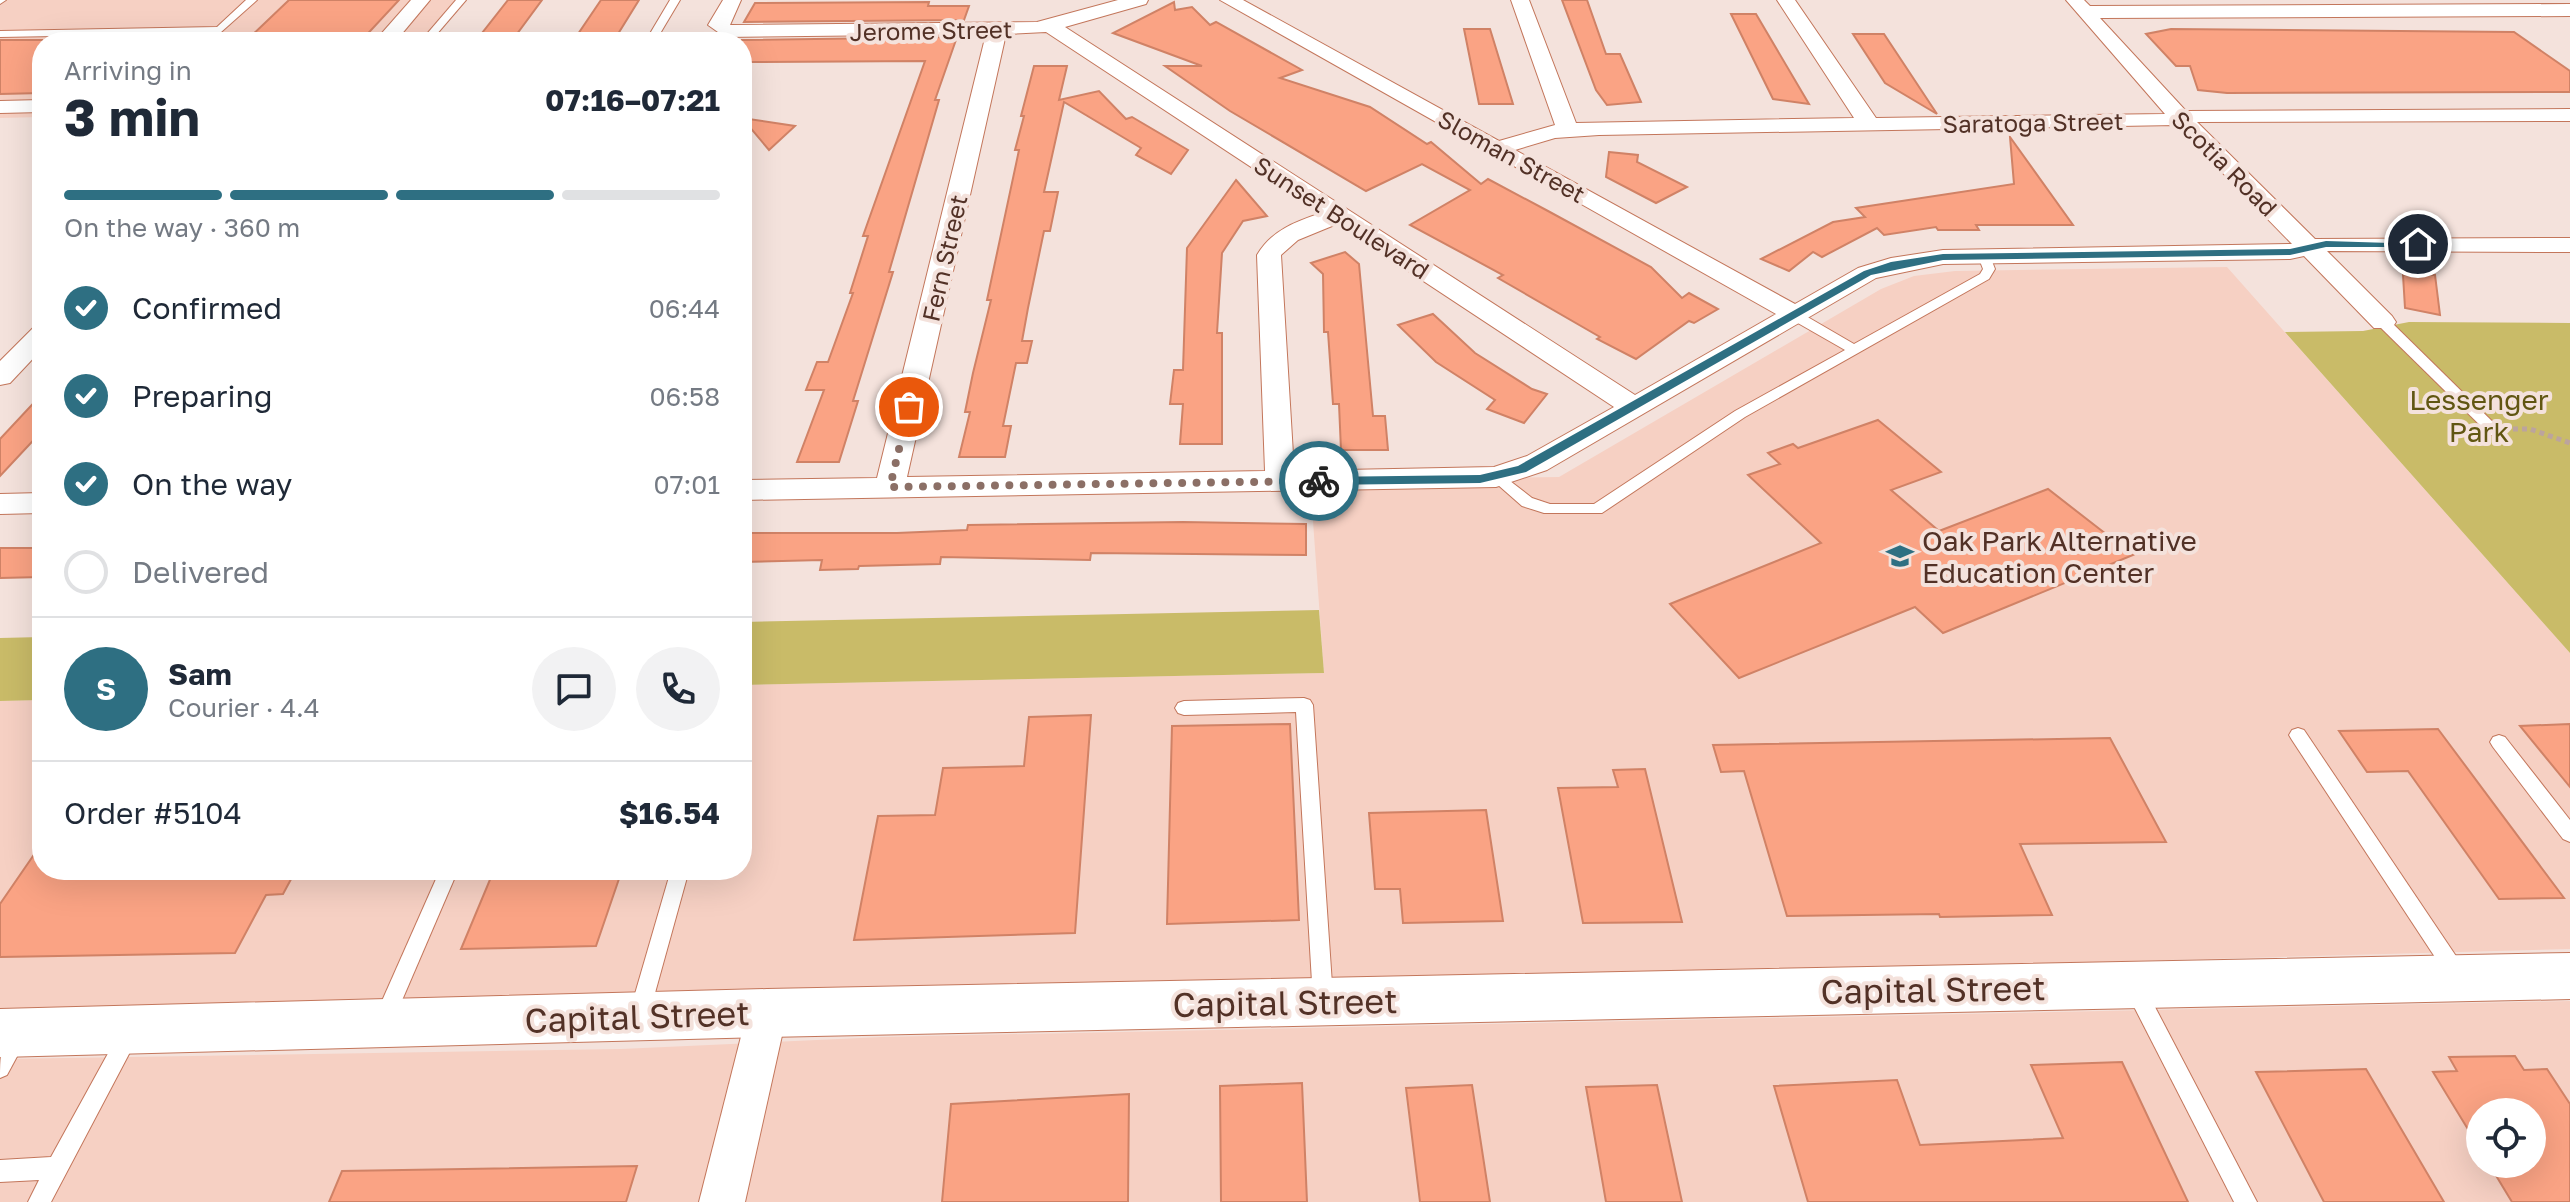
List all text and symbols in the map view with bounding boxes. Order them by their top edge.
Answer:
street label: Jerome Street [849,14,1013,46]
text: Arriving in [64,55,192,86]
text: 07:16–07:21 [545,82,720,118]
text: 3 min [64,85,200,147]
street label: Sloman Street [1433,104,1591,208]
street label: Scotia Road [2166,104,2284,222]
street label: Saratoga Street [1942,106,2124,138]
street label: Sunset Boulevard [1249,150,1435,284]
street label: Fern Street [915,192,973,324]
pin [2384,210,2452,278]
text: On the way · 360 m [64,212,300,243]
icon: home [2396,222,2440,266]
icon: check [64,286,108,330]
text: Confirmed [132,290,282,326]
text: 06:44 [649,293,720,324]
pin [875,373,943,441]
icon: check [64,374,108,418]
text: Preparing [132,378,273,414]
text: 06:58 [649,381,720,412]
park label: Lessenger Park [2409,383,2549,448]
icon: bag [887,385,931,429]
courier [1279,441,1359,521]
icon: bike [1297,459,1341,503]
icon: check [64,462,108,506]
text: On the way [132,466,292,502]
text: 07:01 [654,469,720,500]
place label: Oak Park Alternative Education Center [1922,524,2197,589]
school or university icon: Oak Park Alternative Education Center [1885,541,1915,571]
text: Delivered [132,554,269,590]
button: chat [532,647,616,731]
button: phone [636,647,720,731]
text: Sam [168,656,232,692]
text: S [96,671,116,707]
text: Courier · 4.4 [168,692,320,723]
text: Order #5104 [64,795,242,831]
text: $16.54 [619,795,720,831]
street label: Capital Street [1820,967,2046,1011]
street label: Capital Street [1172,980,1398,1024]
street label: Capital Street [524,992,750,1040]
map controls [2466,1098,2546,1178]
button: locate [2466,1098,2546,1178]

